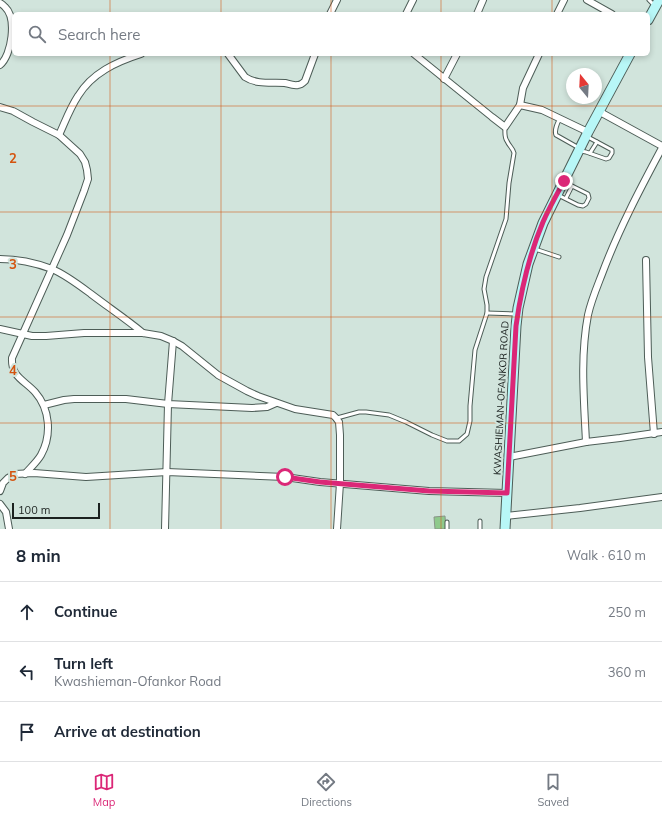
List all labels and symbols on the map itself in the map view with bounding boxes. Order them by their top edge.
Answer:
north arrow [566,68,602,104]
text: 2 [9,150,17,166]
route end [555,172,573,190]
text: 3 [9,256,17,272]
street label: KWASHIEMAN-OFANKOR ROAD [490,321,512,475]
text: 4 [9,362,17,378]
text: 5 [9,468,17,484]
route start [276,468,294,486]
scale bar [12,501,100,520]

